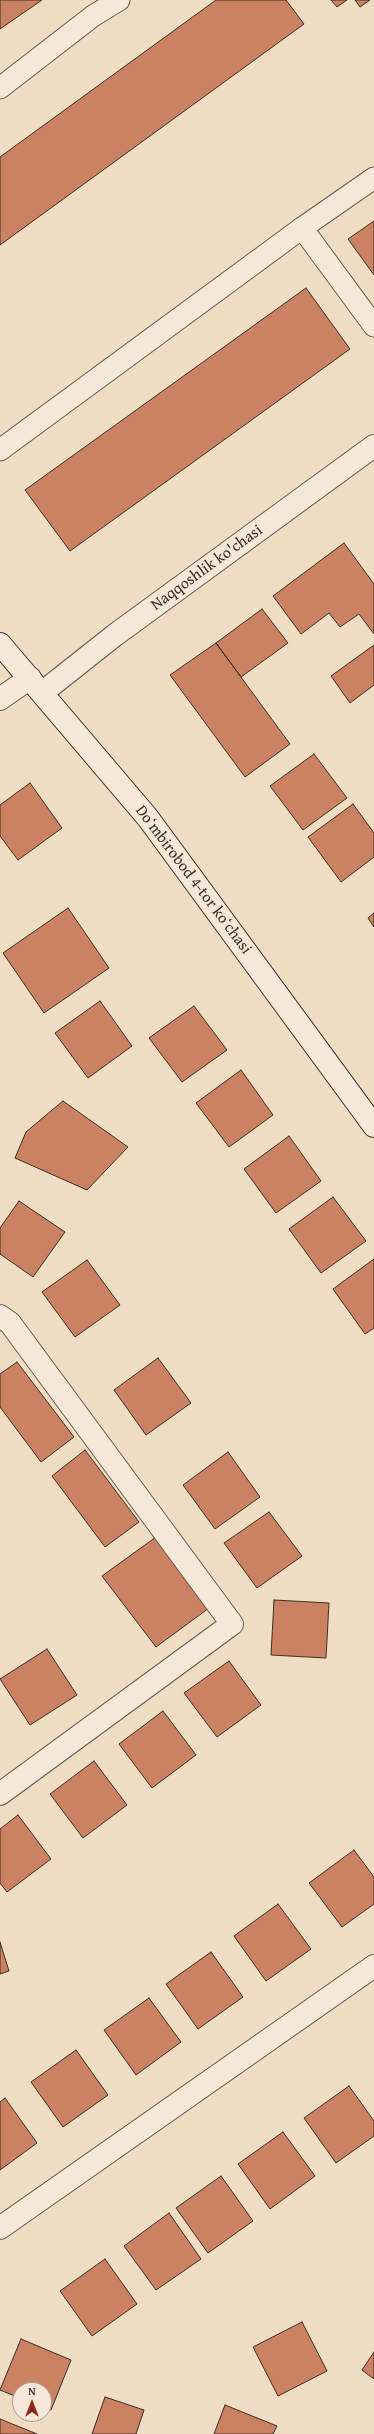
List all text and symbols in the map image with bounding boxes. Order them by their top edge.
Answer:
street label: Naqqoshlik ko'chasi [147,521,267,615]
street label: Doʻmbirobod 4-tor koʻchasi [131,802,255,958]
north arrow [12,2382,52,2422]
text: N [28,2383,36,2399]

